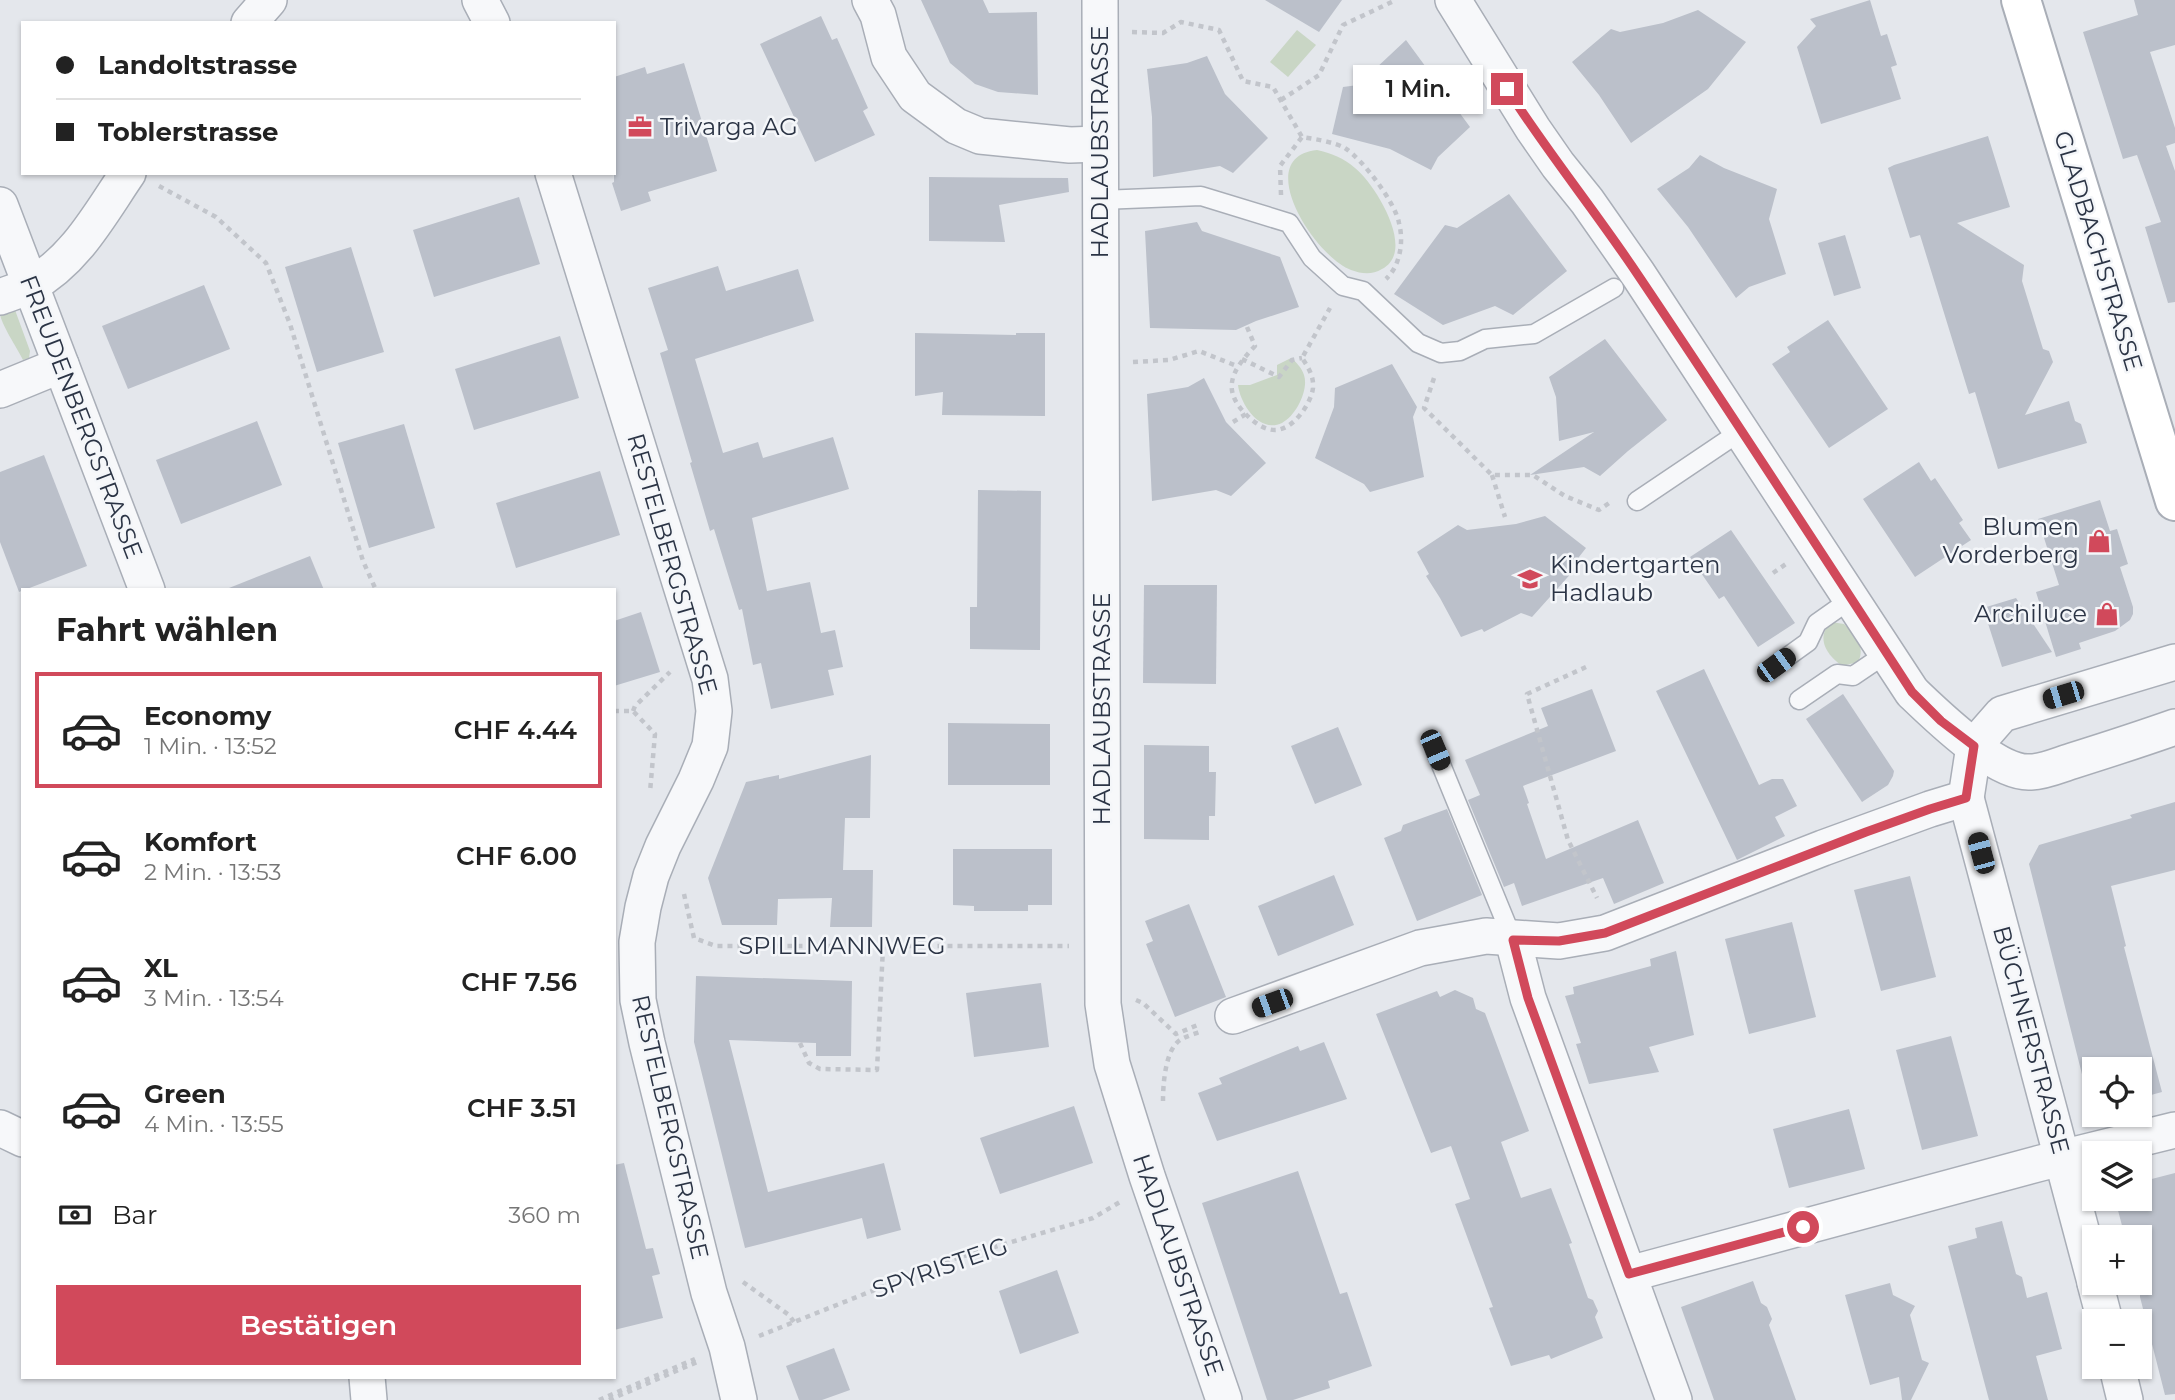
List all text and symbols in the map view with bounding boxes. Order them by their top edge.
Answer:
street label: HADLAUBSTRASSE [1085,25,1114,259]
text: Landoltstrasse [98,49,297,81]
callout: 1 Min. [1353,64,1482,114]
route end [1491,73,1523,105]
text: 1 Min. [1385,75,1451,103]
place label: Trivarga AG [660,112,798,141]
office icon: Trivarga AG [626,113,654,141]
text: Toblerstrasse [98,116,278,148]
street label: GLADBACHSTRASSE [2048,127,2149,374]
street label: FREUDENBERGSTRASSE [14,271,149,563]
street label: RESTELBERGSTRASSE [621,430,724,698]
place label: Blumen Vorderberg [1942,512,2079,569]
shop icon: Blumen Vorderberg [2085,527,2113,555]
place label: Kindertgarten Hadlaub [1550,550,1720,607]
school or university icon: Kindertgarten Hadlaub [1516,565,1544,593]
street label: HADLAUBSTRASSE [1087,592,1116,826]
place label: Archiluce [1974,599,2087,628]
shop icon: Archiluce [2093,600,2121,628]
text: Fahrt wählen [56,610,278,649]
car [1753,644,1800,686]
car [2040,679,2087,711]
icon: car [60,699,123,762]
text: Economy [144,700,271,732]
text: CHF 4.44 [454,714,577,746]
car [1418,727,1453,773]
text: 1 Min. · 13:52 [144,732,277,760]
icon: car [60,825,123,888]
text: Komfort [144,826,257,858]
car [1966,830,1997,876]
text: CHF 6.00 [456,840,577,872]
text: 2 Min. · 13:53 [144,858,282,886]
street label: BÜCHNERSTRASSE [1987,923,2076,1157]
street label: SPILLMANNWEG [739,931,945,960]
icon: car [60,951,123,1014]
text: XL [144,952,178,984]
text: CHF 7.56 [461,966,577,998]
text: 3 Min. · 13:54 [144,984,284,1012]
car [1249,986,1296,1020]
street label: RESTELBERGSTRASSE [626,992,715,1262]
map controls [2082,1057,2152,1379]
button: locate [2082,1057,2152,1127]
icon: car [60,1077,123,1140]
text: Green [144,1078,226,1110]
text: CHF 3.51 [467,1092,577,1124]
text: 4 Min. · 13:55 [144,1110,284,1138]
button: layers [2082,1141,2152,1211]
street label: HADLAUBSTRASSE [1127,1150,1230,1380]
icon: cash [56,1196,94,1234]
text: Bar [112,1199,157,1231]
text: 360 m [508,1201,581,1229]
route start [1787,1211,1819,1243]
button: + [2082,1225,2152,1295]
street label: SPYRISTEIG [868,1231,1011,1304]
button: Bestätigen [56,1285,581,1365]
button: − [2082,1309,2152,1379]

